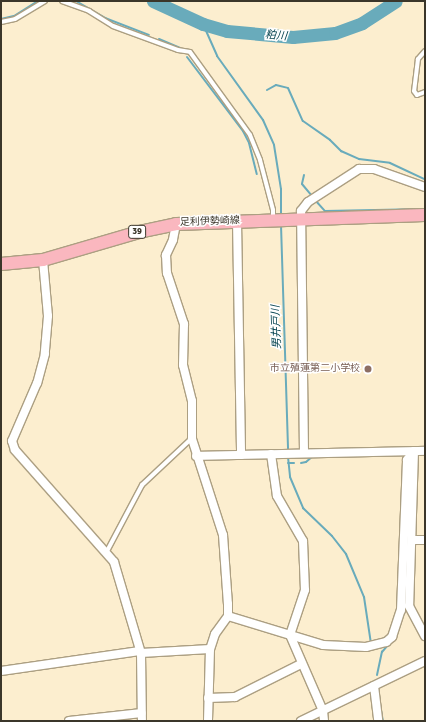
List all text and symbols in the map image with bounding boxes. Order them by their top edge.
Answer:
water label: 粕川 [264,28,288,44]
street label: 足利伊勢崎線 [180,215,240,229]
road number: 39 [128,225,146,239]
water label: 男井戸川 [270,305,284,349]
place label: 市立殖蓮第二小学校 [270,363,360,375]
marker: 市立殖蓮第二小学校 [363,364,373,374]

